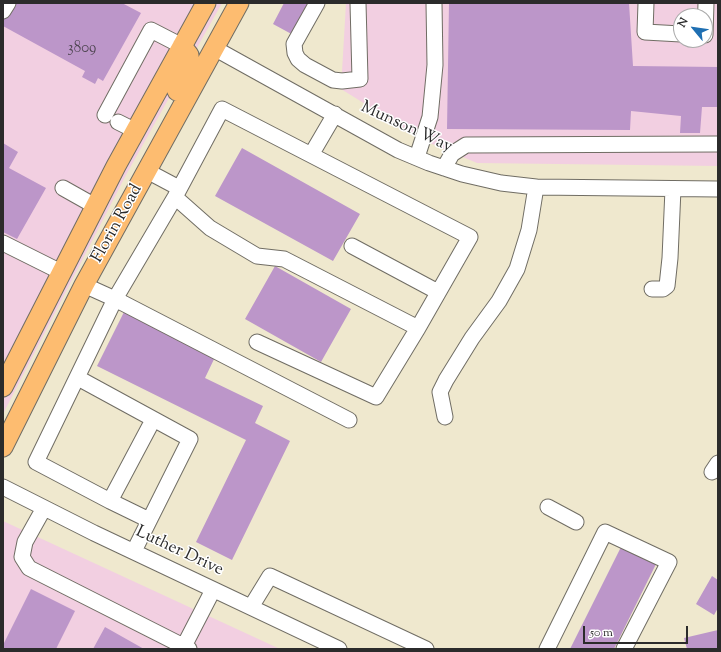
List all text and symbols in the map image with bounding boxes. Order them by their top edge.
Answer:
north arrow [673,8,713,48]
text: N [674,15,693,30]
house number: 3809 [68,40,96,58]
street label: Munson Way [357,98,455,158]
street label: Florin Road [88,181,148,267]
street label: Luther Drive [132,523,226,581]
scale bar [585,618,690,644]
text: 50 m [590,624,613,642]

